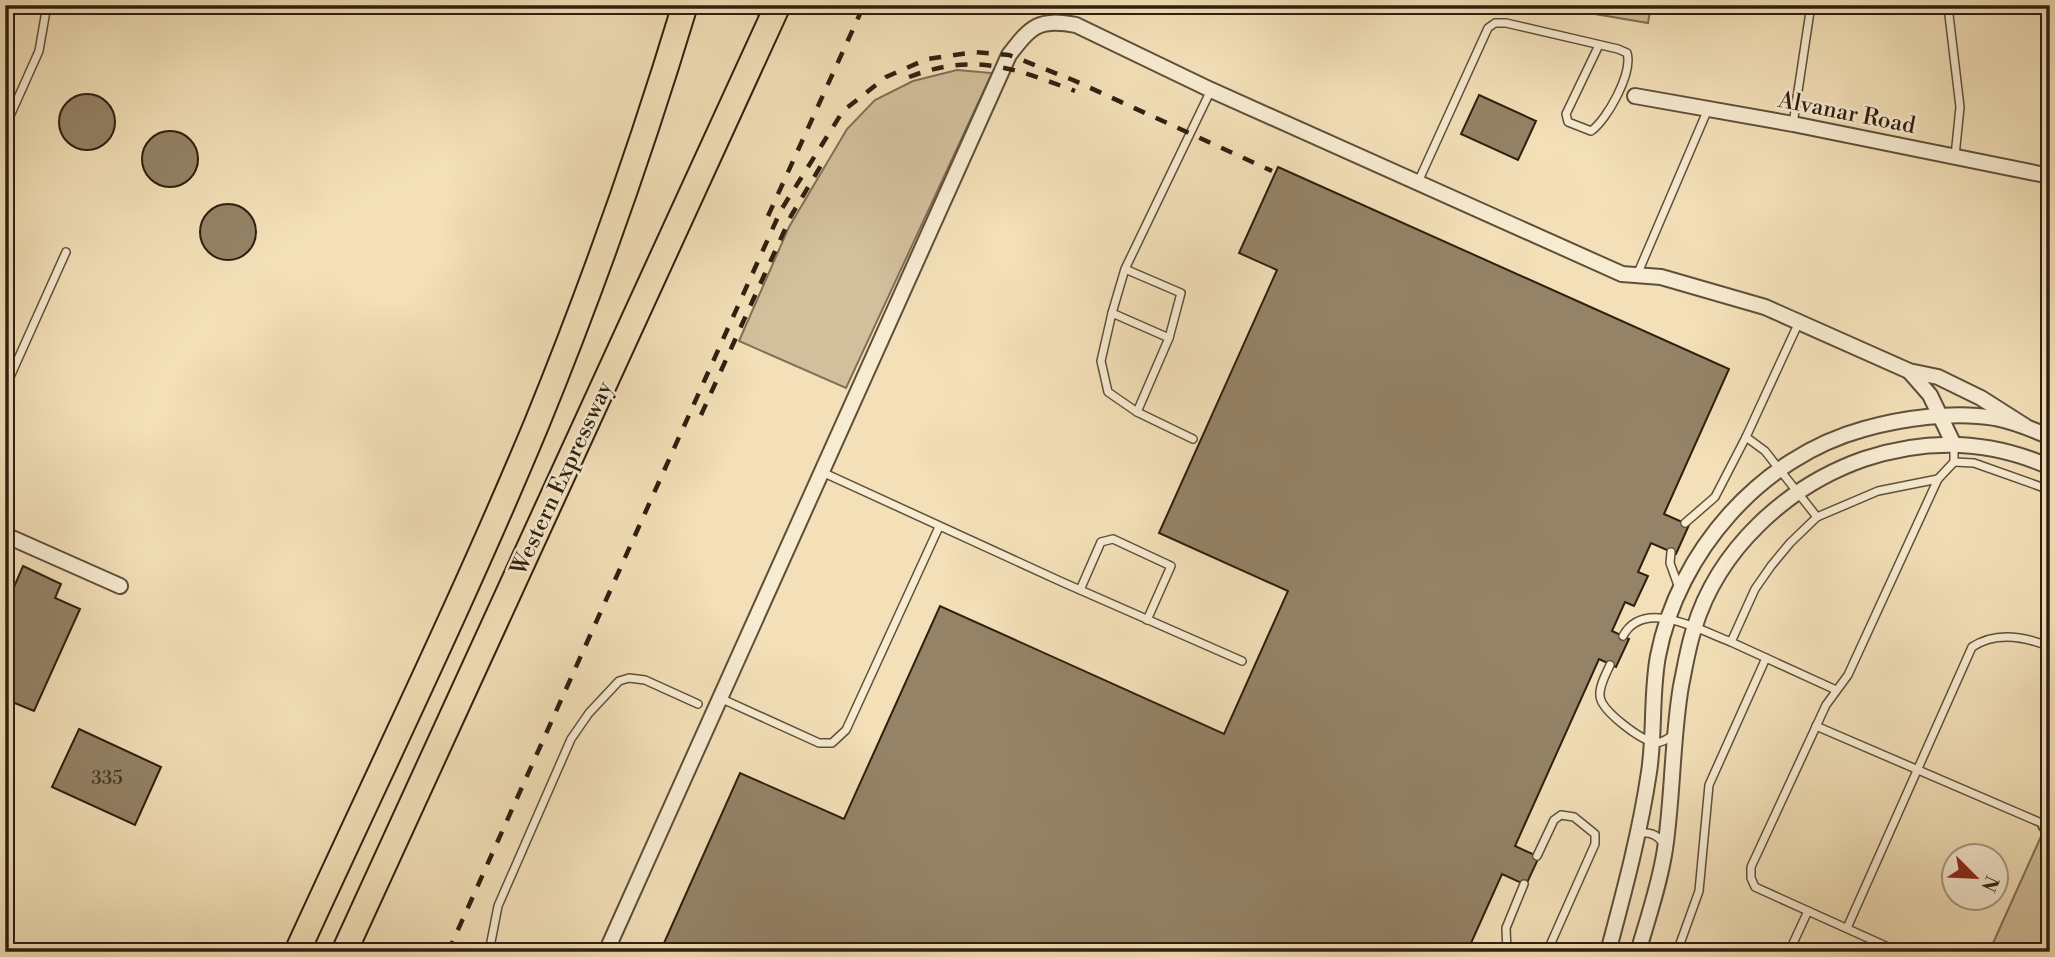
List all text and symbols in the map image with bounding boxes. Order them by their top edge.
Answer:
street label: Alvanar Road [1775,86,1918,140]
street label: Western Expressway [504,376,620,581]
house number: 335 [91,766,123,790]
north arrow [1940,842,2010,912]
text: N [1976,872,2004,895]

